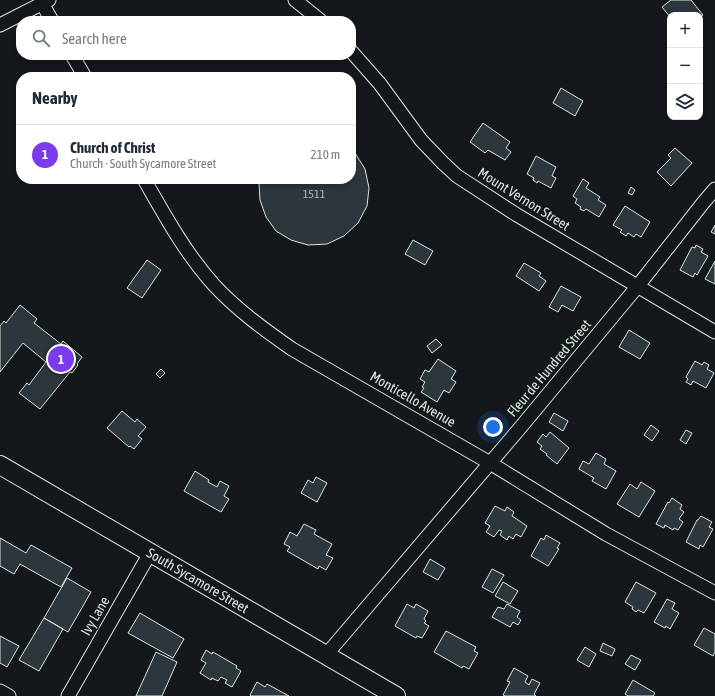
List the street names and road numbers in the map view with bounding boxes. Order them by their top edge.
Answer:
street label: Mount Vernon Street [475,164,573,234]
street label: Fleur de Hundred Street [504,316,594,420]
street label: Monticello Avenue [367,368,459,430]
street label: South Sycamore Street [144,545,252,616]
street label: Ivy Lane [78,594,112,638]

